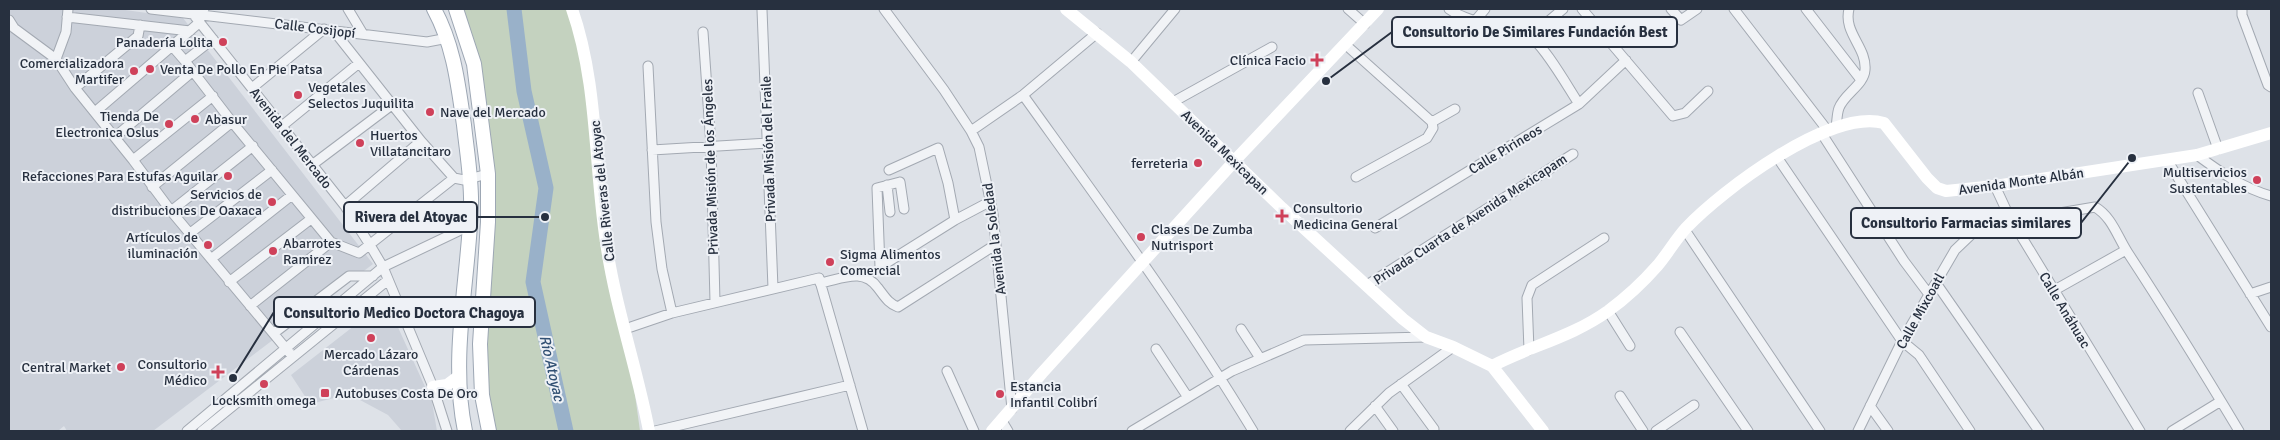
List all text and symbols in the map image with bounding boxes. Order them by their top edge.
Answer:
street label: Calle Cosijopí [273,15,357,42]
callout: Consultorio De Similares Fundación Best [1392,17,1677,47]
text: Consultorio De Similares Fundación Best [1402,23,1668,41]
place label: Panadería Lolita [116,34,213,51]
marker: Panadería Lolita [217,36,229,48]
place label: Clínica Facio [1230,52,1306,69]
marker: Clínica Facio [1310,53,1324,67]
place label: Comercializadora Martifer [20,55,125,88]
place label: Venta De Pollo En Pie Patsa [160,61,323,78]
marker: Venta De Pollo En Pie Patsa [144,63,156,75]
marker: Comercializadora Martifer [128,65,140,77]
street label: Privada Misión del Fraile [757,76,780,222]
place label: Vegetales Selectos Juquilita [308,79,414,112]
street label: Privada Misión de los Ángeles [699,79,722,255]
street label: Avenida del Mercado [246,84,335,192]
marker: Vegetales Selectos Juquilita [292,89,304,101]
place label: Nave del Mercado [440,104,546,121]
marker: Nave del Mercado [424,106,436,118]
street label: Avenida Mexicapan [1177,106,1272,198]
place label: Tienda De Electronica Oslus [55,108,159,141]
place label: Abasur [205,111,248,128]
marker: Abasur [189,113,201,125]
marker: Tienda De Electronica Oslus [163,118,175,130]
street label: Calle Riveras del Atoyac [587,119,618,262]
street label: Calle Pirineos [1466,121,1545,178]
place label: Huertos Villatancitaro [370,127,451,160]
marker: Huertos Villatancitaro [354,137,366,149]
street label: Privada Cuarta de Avenida Mexicapam [1370,150,1570,288]
place label: ferreteria [1131,155,1188,172]
marker: ferreteria [1192,157,1204,169]
street label: Avenida Monte Albán [1957,164,2085,199]
place label: Multiservicios Sustentables [2163,164,2247,197]
place label: Refacciones Para Estufas Aguilar [22,168,219,185]
marker: Refacciones Para Estufas Aguilar [222,170,234,182]
marker: Multiservicios Sustentables [2251,174,2263,186]
street label: Avenida la Soledad [979,182,1010,296]
place label: Servicios de distribuciones De Oaxaca [112,186,262,219]
marker: Servicios de distribuciones De Oaxaca [266,196,278,208]
place label: Consultorio Medicina General [1293,200,1398,233]
callout: Rivera del Atoyac [344,202,477,232]
text: Rivera del Atoyac [355,208,467,226]
callout: Consultorio Farmacias similares [1851,208,2081,238]
marker: Consultorio Medicina General [1275,209,1289,223]
text: Consultorio Farmacias similares [1861,214,2071,232]
place label: Clases De Zumba Nutrisport [1151,221,1253,254]
place label: Artículos de iluminación [126,229,198,262]
marker: Clases De Zumba Nutrisport [1135,231,1147,243]
place label: Abarrotes Ramirez [283,235,341,268]
marker: Artículos de iluminación [202,239,214,251]
marker: Abarrotes Ramirez [267,245,279,257]
place label: Sigma Alimentos Comercial [840,246,941,279]
marker: Sigma Alimentos Comercial [824,256,836,268]
street label: Calle Anáhuac [2035,269,2094,352]
street label: Calle Mixcoatl [1893,270,1948,352]
callout: Consultorio Medico Doctora Chagoya [274,297,535,327]
text: Consultorio Medico Doctora Chagoya [284,304,525,322]
marker: Mercado Lázaro Cárdenas [365,332,377,344]
water label: Río Atoyac [536,333,569,404]
place label: Mercado Lázaro Cárdenas [324,346,418,379]
place label: Consultorio Médico [138,356,207,389]
place label: Central Market [22,359,111,376]
marker: Central Market [115,361,127,373]
marker: Consultorio Médico [211,365,225,379]
marker: Locksmith omega [258,378,270,390]
place label: Estancia Infantil Colibrí [1010,378,1097,411]
place label: Autobuses Costa De Oro [335,385,478,402]
marker: Autobuses Costa De Oro [319,387,331,399]
marker: Estancia Infantil Colibrí [994,388,1006,400]
place label: Locksmith omega [212,392,316,409]

